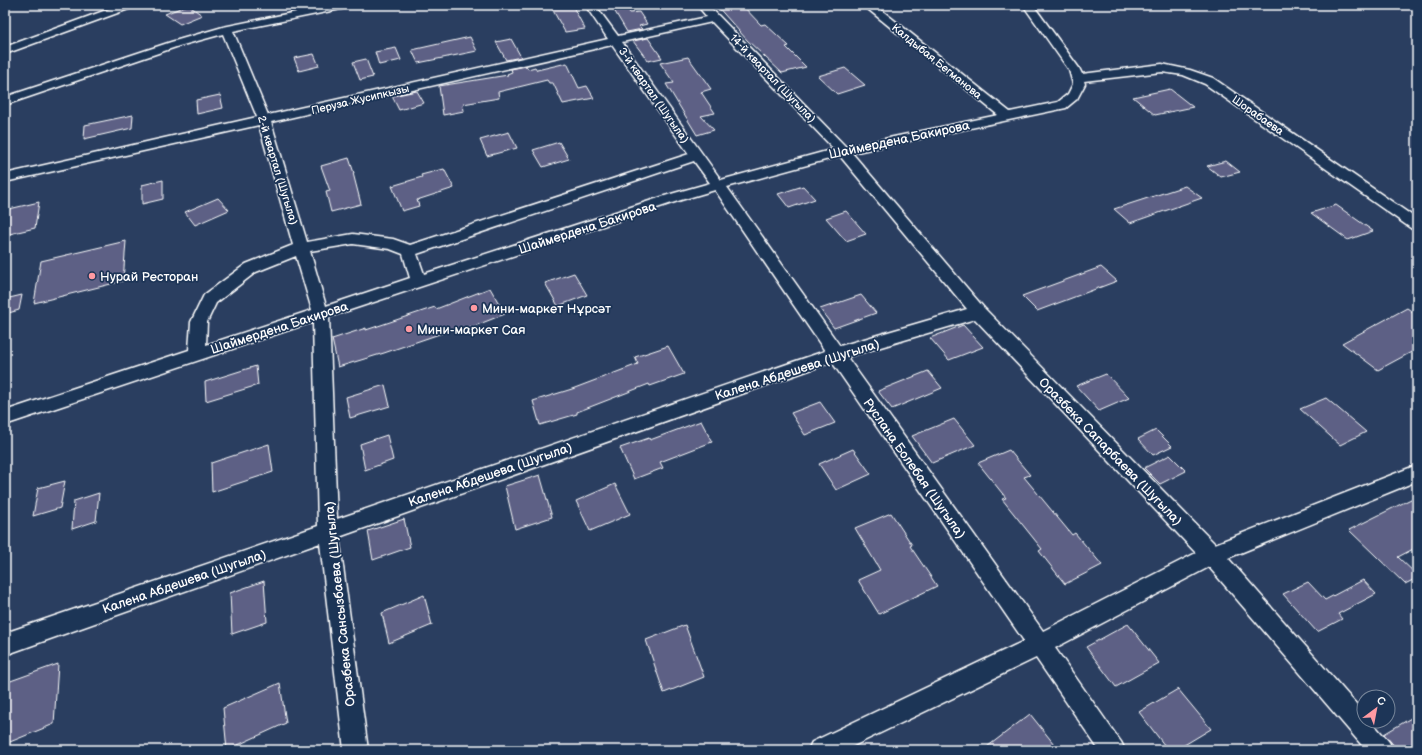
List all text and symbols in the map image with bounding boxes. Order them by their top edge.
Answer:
street label: Калдыбая Бегманова [889,21,985,102]
street label: 14-й квартал (Шугыла) [727,32,818,125]
street label: 3-й квартал (Шугыла) [616,45,691,145]
street label: Перуза Жусипкызы [310,82,410,117]
street label: Шорабаева [1229,93,1286,138]
street label: 2-й квартал (Шугыла) [255,114,300,226]
street label: Шаймердена Бакирова [827,117,971,163]
street label: Шаймердена Бакирова [517,198,658,258]
place label: Нурай Ресторан [100,269,198,285]
marker: Нурай Ресторан [87,271,97,281]
street label: Шаймердена Бакирова [209,298,350,358]
place label: Мини-маркет Нұрсәт [482,301,611,317]
marker: Мини-маркет Нұрсәт [469,303,479,313]
place label: Мини-маркет Сая [417,322,526,338]
marker: Мини-маркет Сая [404,324,414,334]
street label: Калена Абдешева (Шугыла) [713,336,882,404]
street label: Оразбека Сапарбаева (Шугыла) [1035,374,1185,529]
street label: Руслана Болебая (Шугыла) [860,395,969,542]
street label: Калена Абдешева (Шугыла) [406,439,575,511]
street label: Оразбека Сансызбаева (Шугыла) [321,500,359,707]
street label: Калена Абдешева (Шугыла) [100,546,269,618]
north arrow [1356,689,1396,729]
text: С [1374,693,1388,709]

